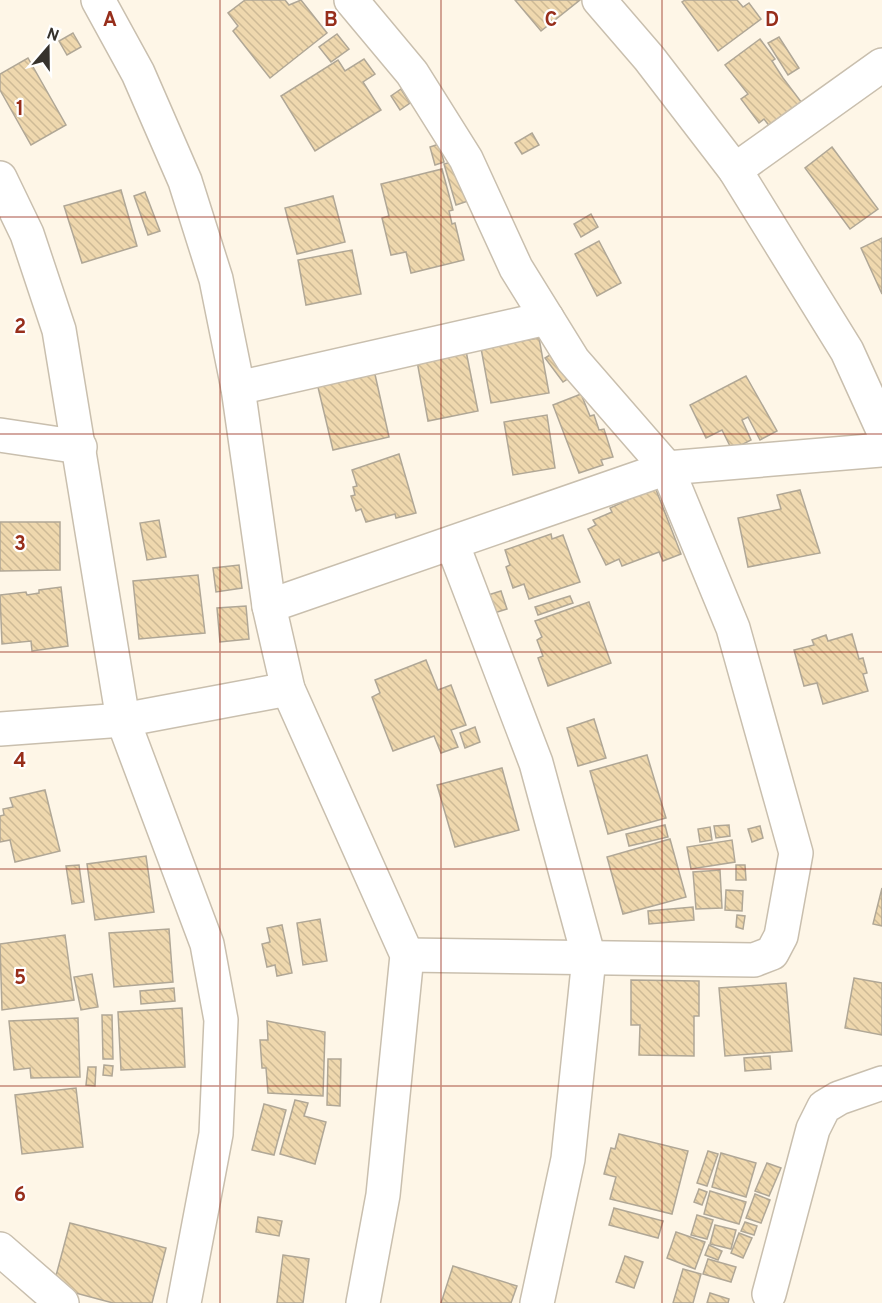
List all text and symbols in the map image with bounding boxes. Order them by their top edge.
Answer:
text: A [103,8,117,34]
text: B [324,8,338,34]
text: C [545,8,557,34]
text: D [765,8,779,34]
north arrow [18,18,78,78]
text: N [44,24,61,47]
text: 1 [16,97,24,123]
text: 2 [14,315,26,341]
text: 3 [14,532,26,558]
text: 4 [14,749,26,775]
text: 5 [14,966,26,992]
text: 6 [14,1183,26,1209]

